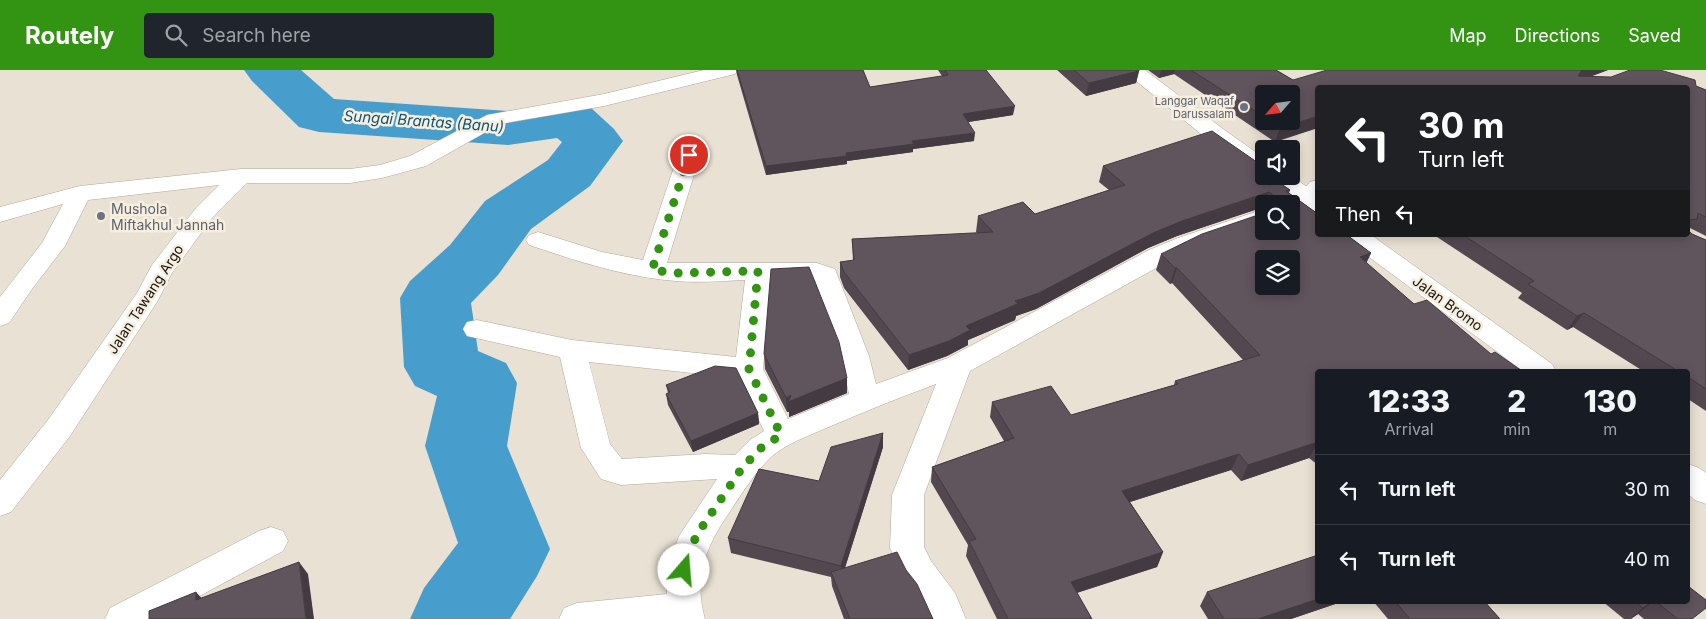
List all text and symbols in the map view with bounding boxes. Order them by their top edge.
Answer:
search box [144,13,494,58]
text: Routely [25,21,114,50]
icon: search [162,21,190,49]
text: Search here [202,24,311,47]
text: Map [1449,25,1487,46]
text: Directions [1515,25,1600,46]
text: Saved [1628,25,1681,46]
north arrow [1255,85,1300,130]
map controls [1255,85,1300,295]
place label: Langgar Waqaf Darussalam [1155,94,1234,121]
marker: Langgar Waqaf Darussalam [1238,101,1250,113]
text: 30 m [1418,104,1504,146]
icon: left [1335,105,1400,170]
water label: Sungai Brantas (Banu) [343,106,505,136]
pin [668,134,710,176]
button: sound [1255,140,1300,185]
icon: arrive [675,141,703,169]
text: Turn left [1418,146,1504,172]
button: search [1255,195,1300,240]
place label: Mushola Miftakhul Jannah [111,200,224,233]
icon: left [1391,200,1419,228]
text: Then [1335,203,1381,226]
marker: Mushola Miftakhul Jannah [95,210,107,222]
street label: Jalan Tawang Argo [103,241,187,357]
button: layers [1255,250,1300,295]
street label: Jalan Bromo [1410,272,1486,334]
text: 12:33 [1368,383,1450,419]
text: 2 [1507,383,1526,419]
text: 130 [1583,383,1637,419]
text: Arrival [1384,419,1434,439]
text: min [1503,419,1530,439]
text: m [1603,419,1617,439]
icon: left [1335,476,1363,504]
text: Turn left [1378,478,1456,501]
text: 30 m [1624,478,1670,501]
position arrow [657,543,709,595]
icon: left [1335,546,1363,574]
text: Turn left [1378,548,1456,571]
text: 40 m [1624,548,1670,571]

